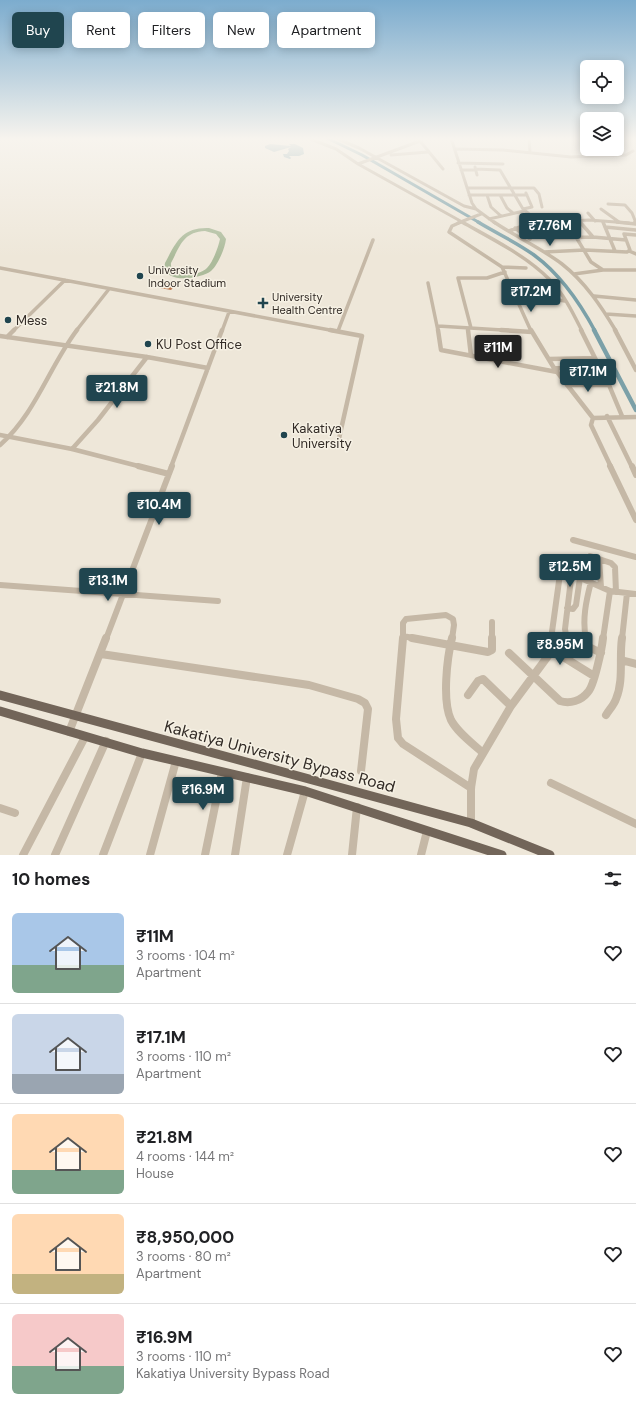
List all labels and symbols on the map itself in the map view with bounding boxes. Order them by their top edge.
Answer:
pin: ₹7.76M [517,213,583,247]
place label: University Indoor Stadium [148,263,226,290]
marker: University Indoor Stadium [135,271,145,281]
pin: ₹17.2M [498,279,564,313]
place label: University Health Centre [272,290,343,317]
marker: University Health Centre [257,297,269,309]
place label: Mess [16,312,47,329]
marker: Mess [3,315,13,325]
pin: ₹11M [474,335,522,369]
place label: KU Post Office [156,336,242,353]
marker: KU Post Office [143,339,153,349]
pin: ₹17.1M [555,359,621,393]
pin: ₹21.8M [84,375,150,409]
place label: Kakatiya University [292,420,352,452]
marker: Kakatiya University [279,430,289,440]
pin: ₹10.4M [126,492,192,526]
pin: ₹12.5M [537,554,603,588]
pin: ₹13.1M [75,568,141,602]
pin: ₹8.95M [527,632,593,666]
street label: Kakatiya University Bypass Road [162,715,398,797]
pin: ₹16.9M [170,777,236,811]

